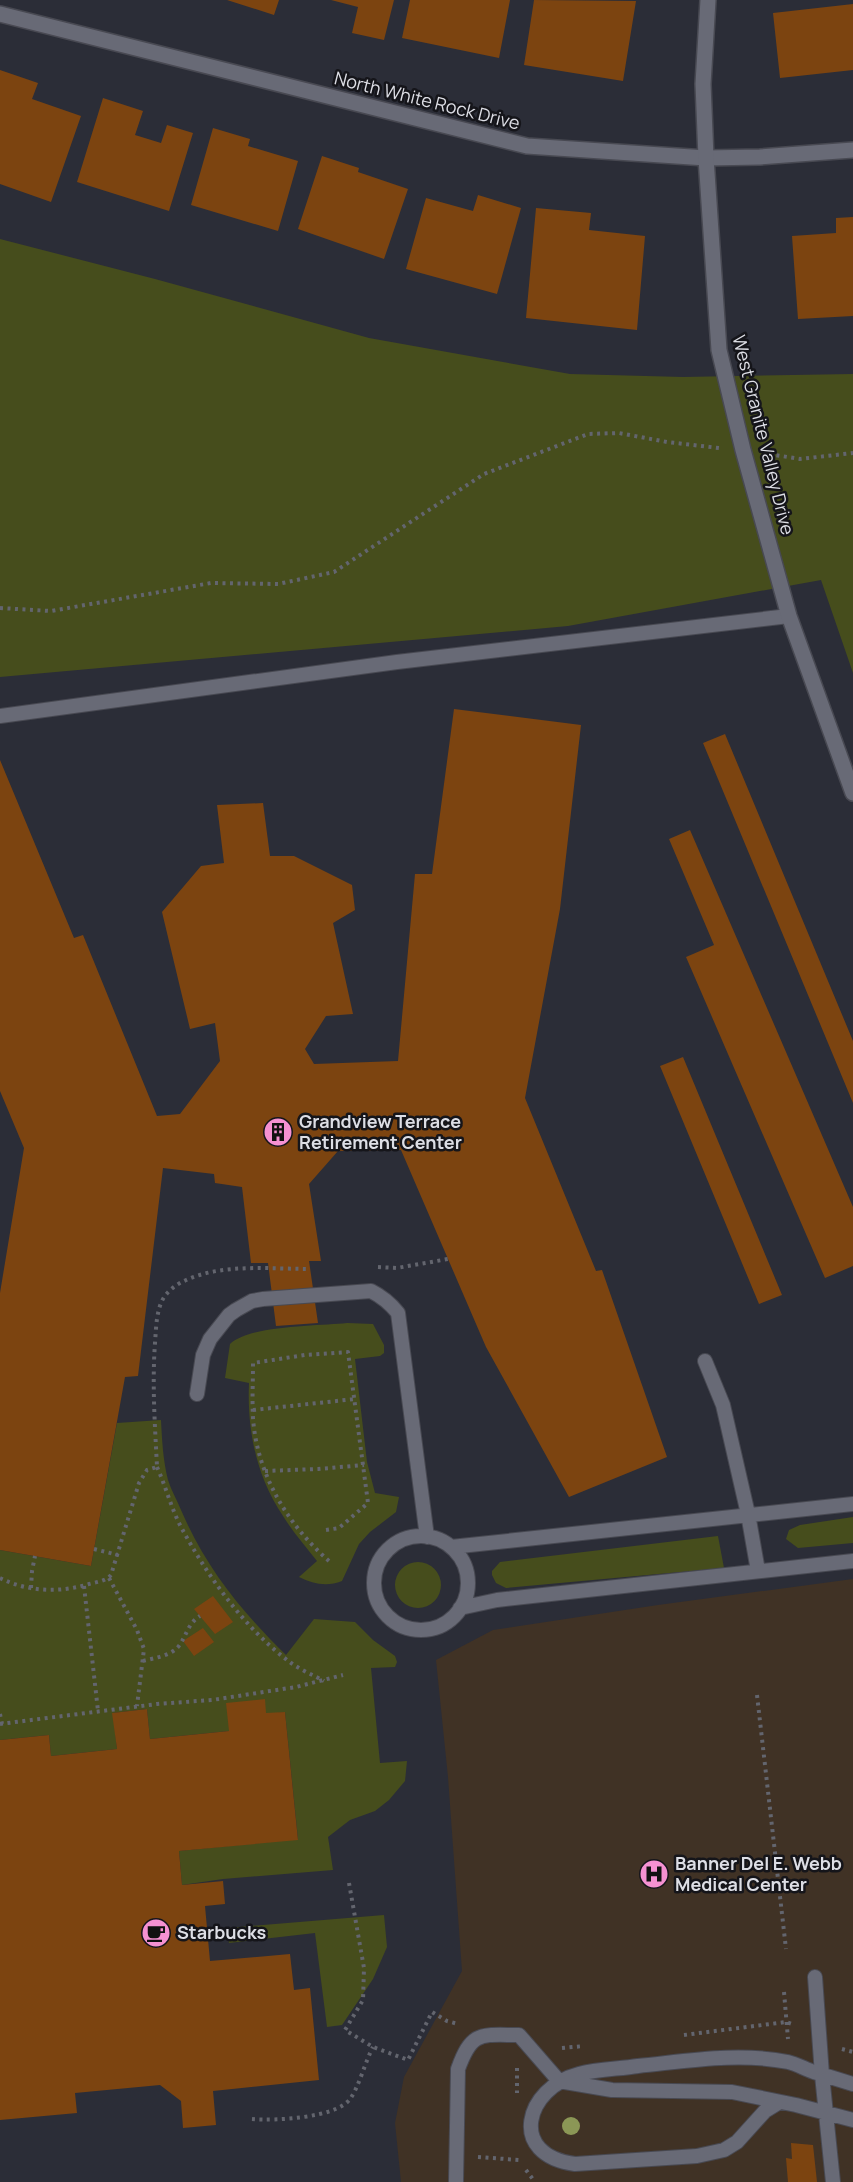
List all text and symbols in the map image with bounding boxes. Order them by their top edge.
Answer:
street label: North White Rock Drive [332,65,522,135]
street label: West Granite Valley Drive [728,332,800,537]
place label: Grandview Terrace Retirement Center [299,1109,462,1154]
building icon: Grandview Terrace Retirement Center [262,1116,294,1148]
place label: Banner Del E. Webb Medical Center [675,1851,842,1896]
hospital icon: Banner Del E. Webb Medical Center [638,1858,670,1890]
cafe icon: Starbucks [140,1917,172,1949]
place label: Starbucks [177,1920,266,1944]

